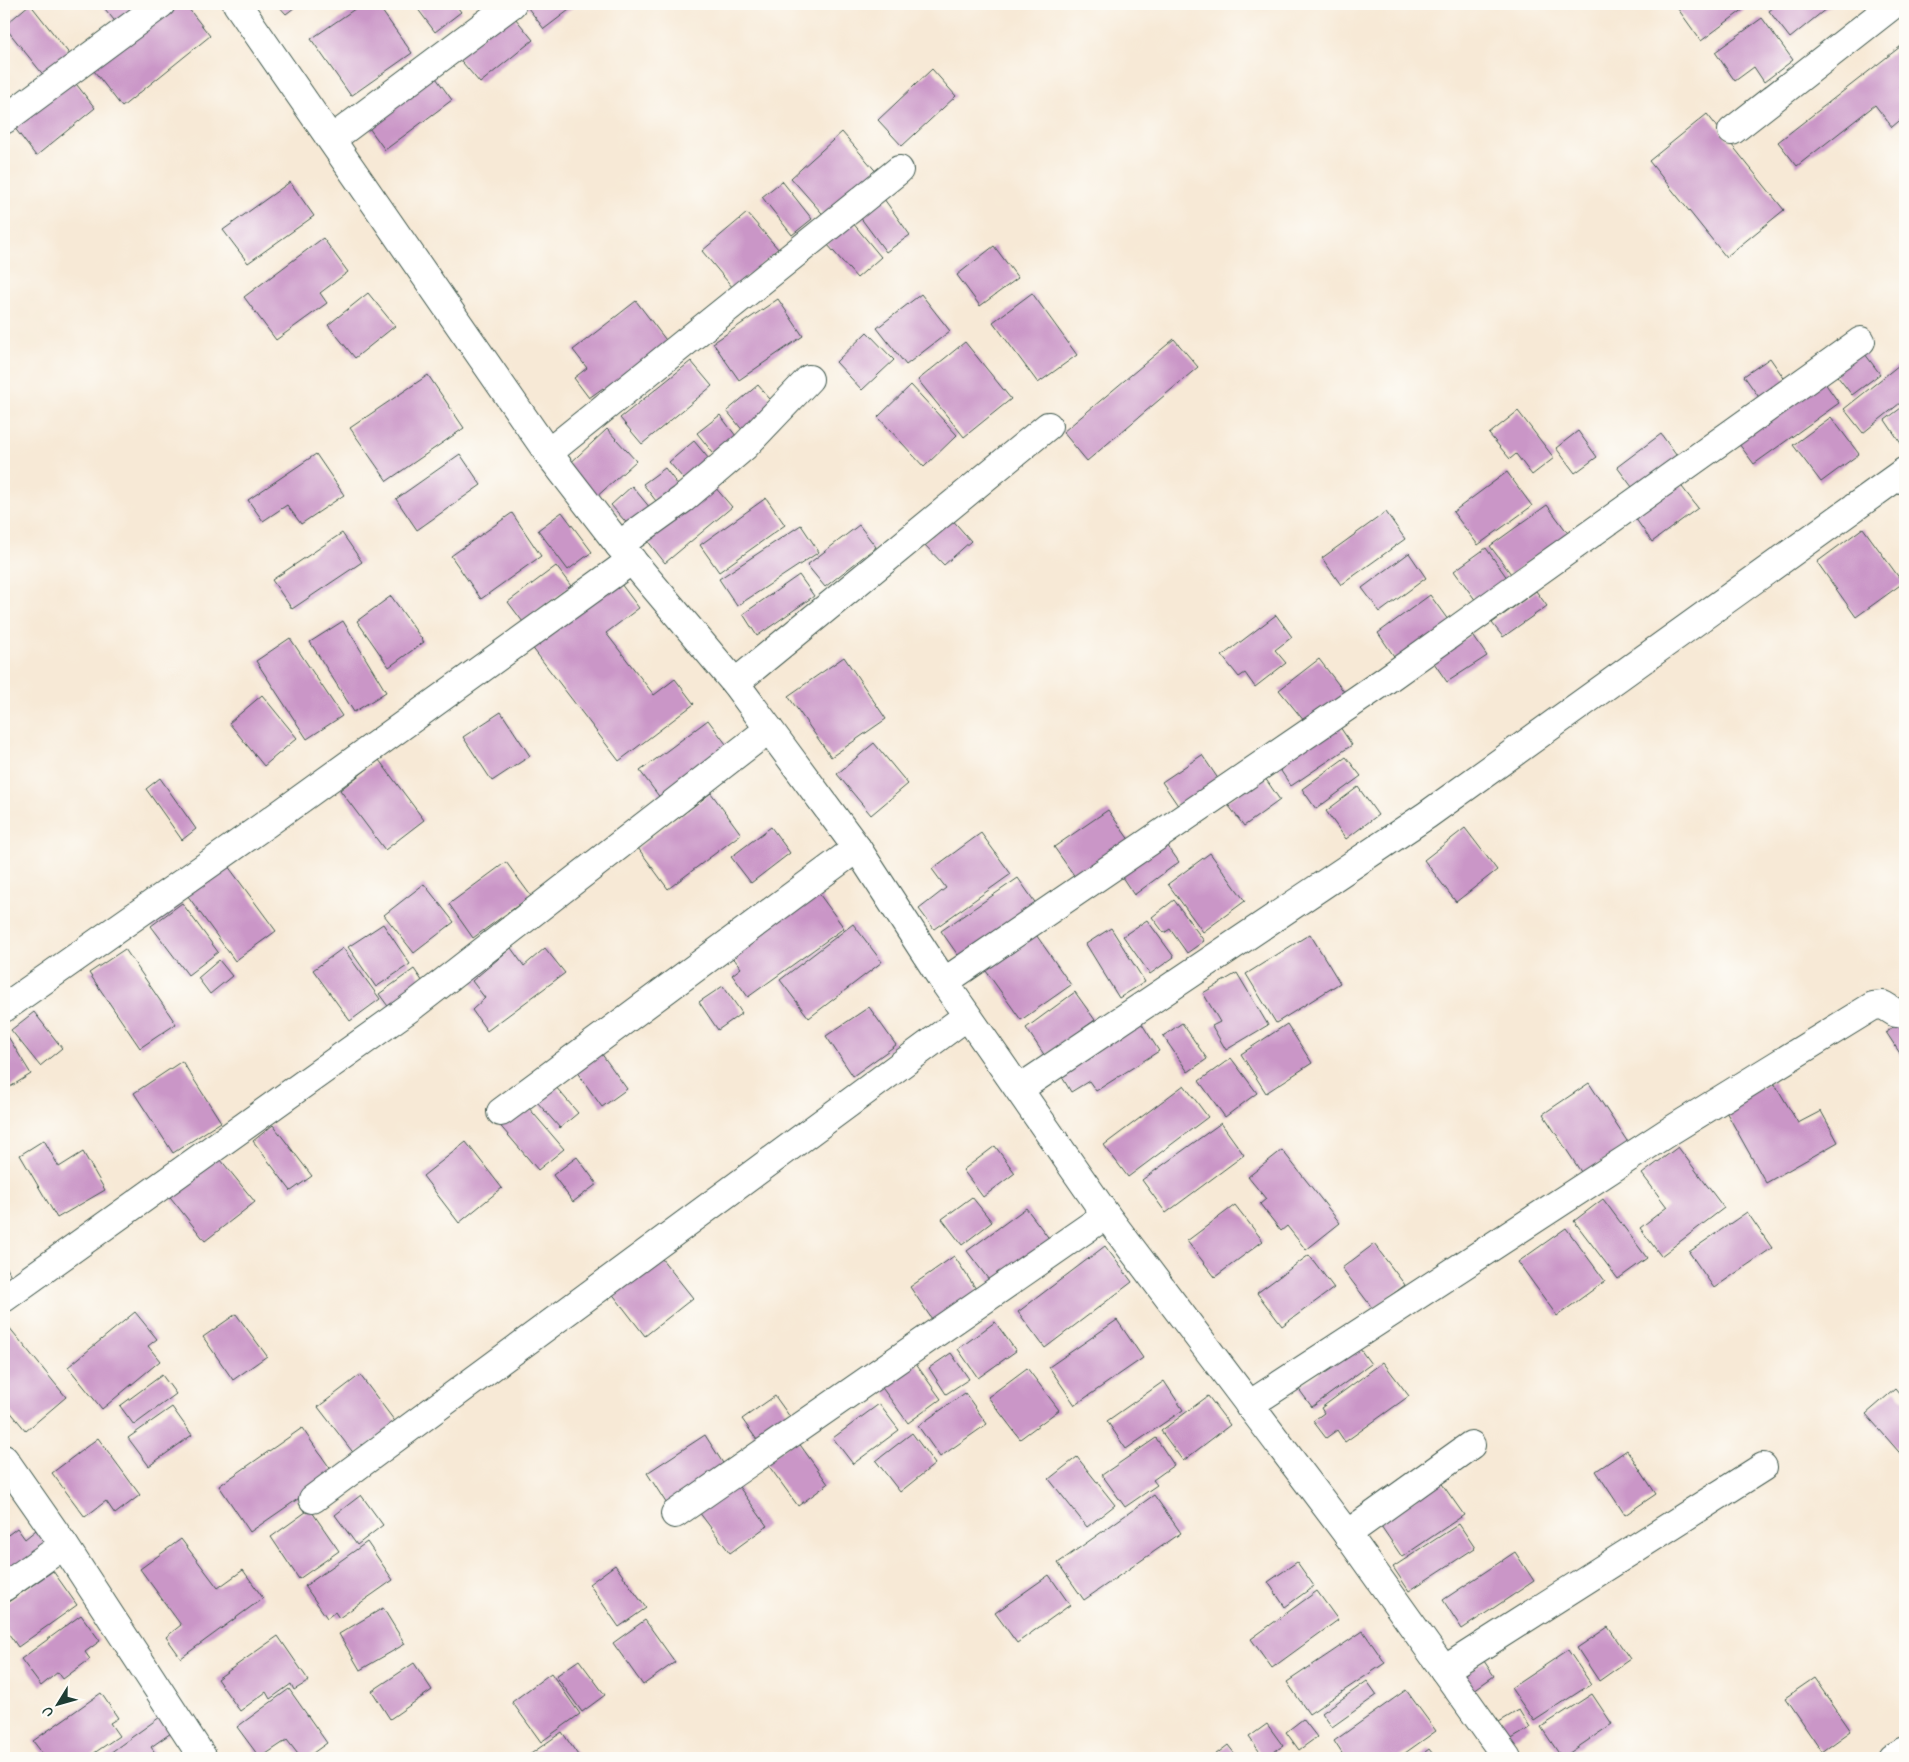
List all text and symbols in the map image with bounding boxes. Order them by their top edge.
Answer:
north arrow [32,1680,82,1730]
text: U [38,1702,58,1720]

